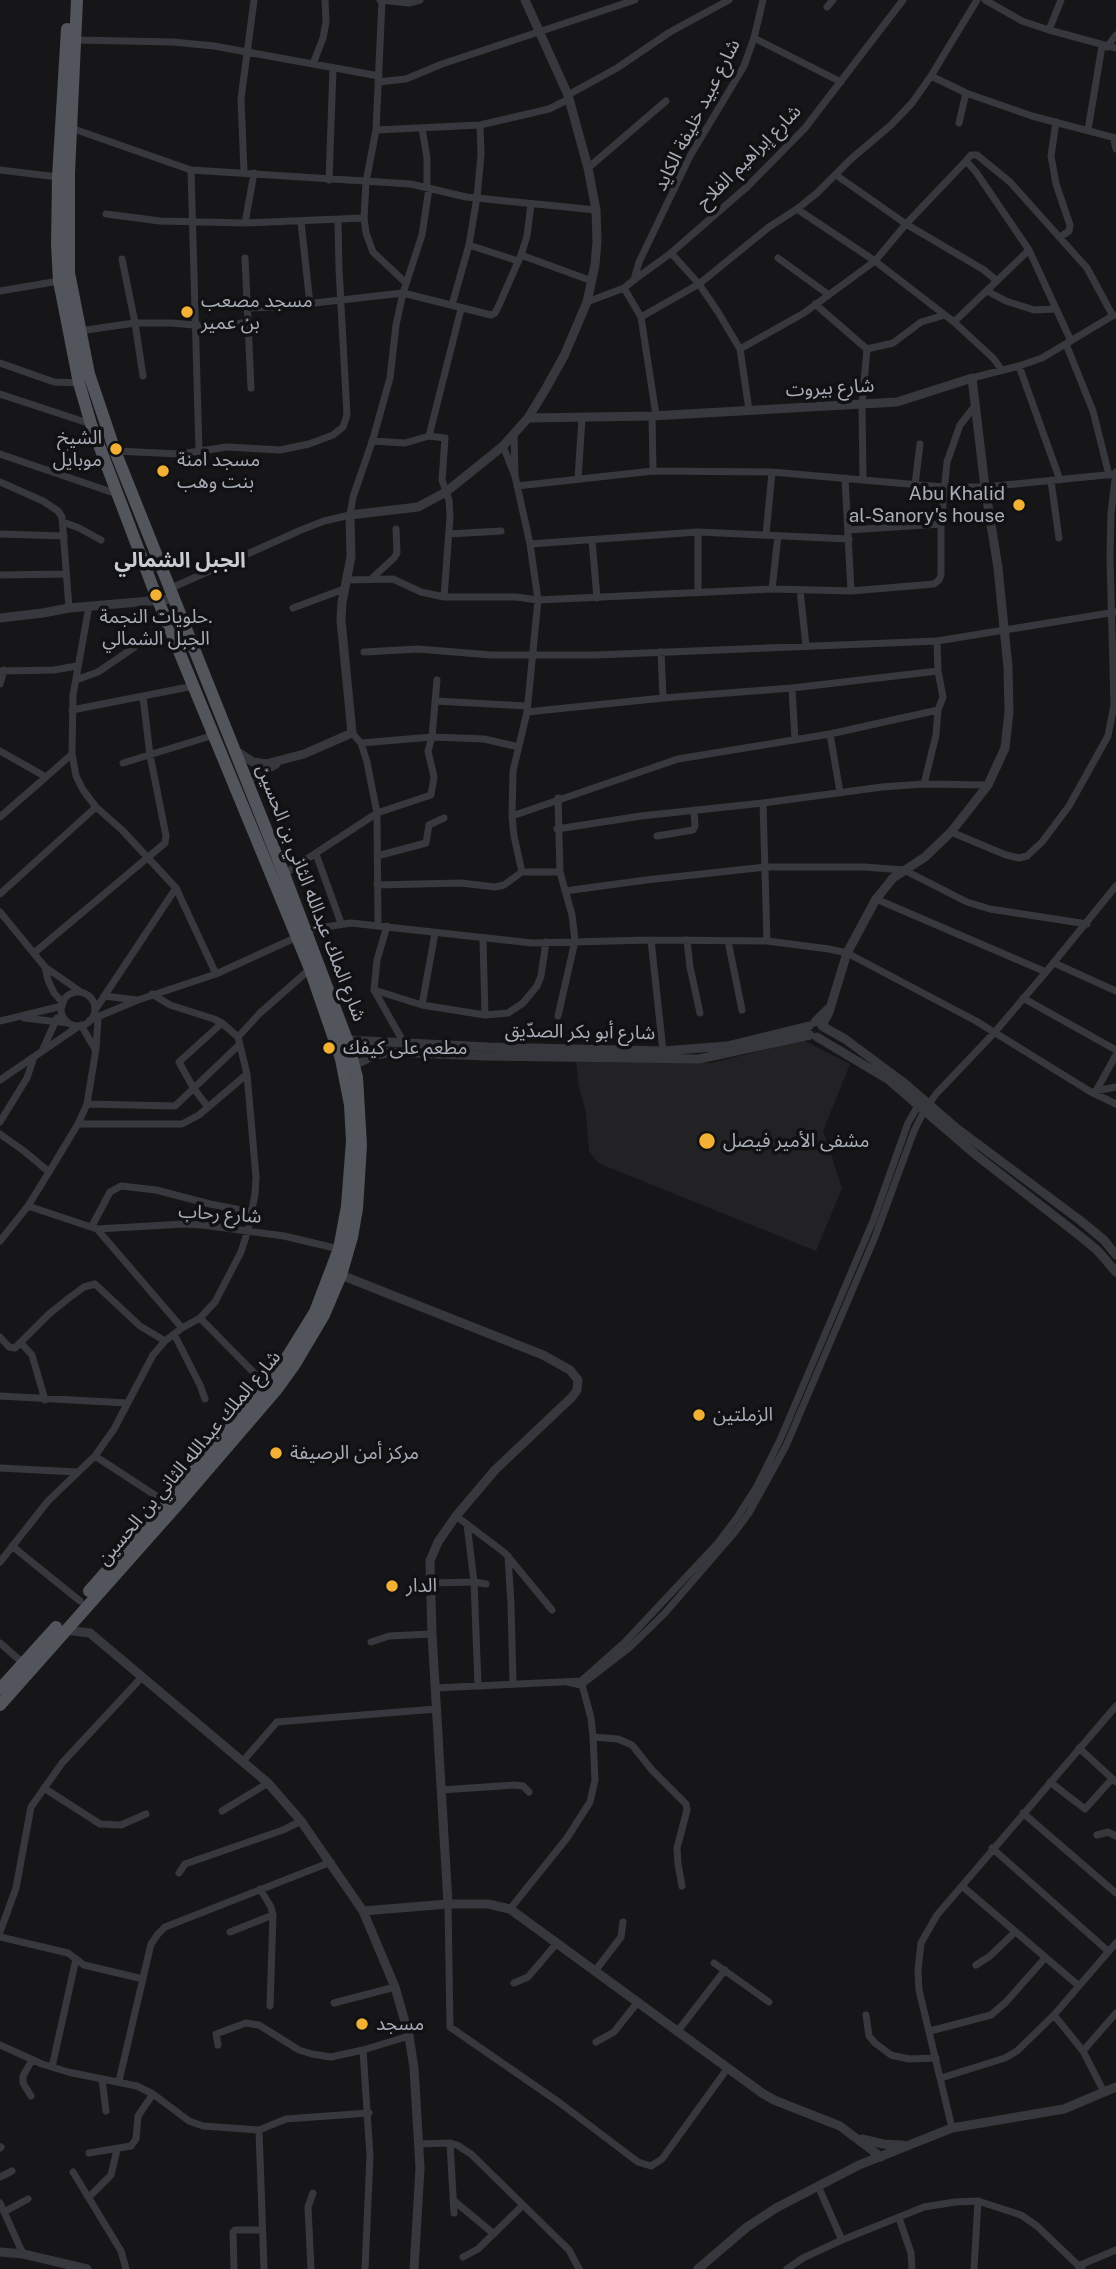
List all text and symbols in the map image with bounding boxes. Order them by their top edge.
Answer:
street label: شارع عبيد خليفة الكايد [649,35,745,195]
street label: شارع إبراهيم الفلاح [692,100,806,214]
place label: مسجد مصعب بن عمير [201,290,313,334]
marker: مسجد مصعب بن عمير [179,304,195,320]
street label: شارع بيروت [785,374,875,402]
place label: الشيخ موبايل [53,427,102,471]
marker: الشيخ موبايل [108,441,124,457]
place label: مسجد امنة بنت وهب [177,449,260,493]
marker: مسجد امنة بنت وهب [155,463,171,479]
place label: Abu Khalid al-Sanory's house [849,483,1005,527]
marker: Abu Khalid al-Sanory's house [1011,497,1027,513]
district label: الجبل الشمالي [114,548,246,574]
marker: حلويات النجمة. الجبل الشمالي [148,587,164,603]
place label: حلويات النجمة. الجبل الشمالي [99,606,213,650]
street label: شارع الملك عبدالله الثاني بن الحسين [251,761,371,1025]
street label: شارع أبو بكر الصدّيق [505,1019,655,1045]
place label: مطعم على كيفك [343,1037,467,1059]
marker: مطعم على كيفك [321,1040,337,1056]
place label: مشفى الأمير فيصل [723,1130,869,1152]
marker: مشفى الأمير فيصل [697,1131,717,1151]
street label: شارع رحاب [178,1200,262,1228]
street label: شارع الملك عبدالله الثاني بن الحسين [92,1346,286,1570]
place label: الزملتين [713,1404,773,1426]
marker: الزملتين [691,1407,707,1423]
place label: مركز أمن الرصيفة [290,1442,419,1464]
marker: مركز أمن الرصيفة [268,1445,284,1461]
place label: الدار [406,1575,437,1597]
marker: الدار [384,1578,400,1594]
place label: مسجد [376,2013,424,2035]
marker: مسجد [354,2016,370,2032]

